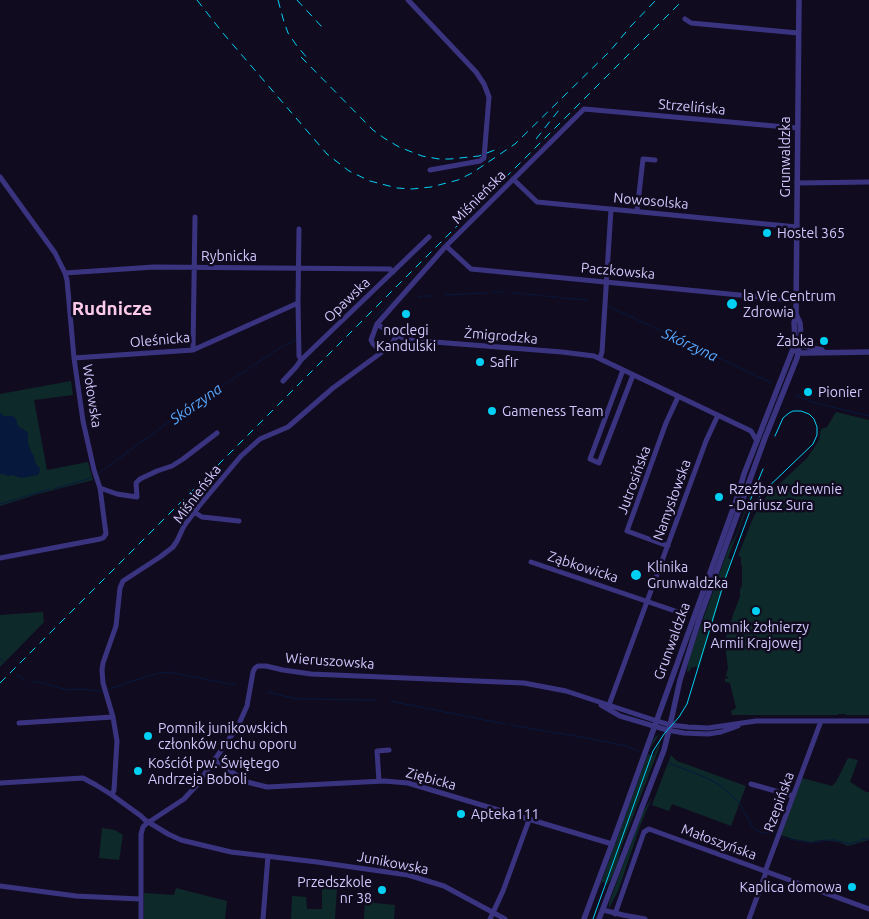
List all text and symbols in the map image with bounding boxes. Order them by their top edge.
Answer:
street label: Strzelińska [658,96,726,118]
street label: Grunwaldzka [777,116,793,198]
street label: Miśnieńska [449,167,509,227]
street label: Nowosolska [613,189,689,213]
place label: Hostel 365 [777,225,845,241]
marker: Hostel 365 [761,227,773,239]
street label: Rybnicka [201,248,257,264]
street label: Paczkowska [580,259,656,283]
street label: Opawska [321,274,373,326]
place label: la Vie Centrum Zdrowia [743,288,836,321]
marker: la Vie Centrum Zdrowia [725,297,739,311]
district label: Rudnicze [72,298,152,320]
marker: noclegi Kandulski [400,308,412,320]
place label: noclegi Kandulski [376,322,436,354]
street label: Żmigrodzka [463,324,539,348]
water label: Skórzyna [659,324,721,366]
street label: Oleśnicka [129,329,191,351]
place label: Żabka [776,333,814,349]
marker: Żabka [818,335,830,347]
place label: Safir [490,354,519,370]
marker: Safir [474,356,486,368]
street label: Wołowska [79,363,105,429]
water label: Skórzyna [167,380,225,428]
place label: Pionier [818,384,862,400]
marker: Pionier [802,386,814,398]
place label: Gameness Team [502,403,603,419]
marker: Gameness Team [486,405,498,417]
street label: Jutrosińska [614,443,654,517]
street label: Namysłowska [650,457,694,543]
street label: Miśnieńska [170,461,224,527]
place label: Rzeźba w drewnie - Dariusz Sura [729,481,842,514]
marker: Rzeźba w drewnie - Dariusz Sura [713,491,725,503]
street label: Ząbkowicka [546,548,620,586]
place label: Klinika Grunwaldzka [647,559,728,592]
marker: Klinika Grunwaldzka [629,568,643,582]
street label: Grunwaldzka [650,600,694,682]
marker: Pomnik żołnierzy Armii Krajowej [750,605,762,617]
place label: Pomnik żołnierzy Armii Krajowej [703,619,809,652]
street label: Wieruszowska [285,650,375,672]
place label: Pomnik junikowskich członków ruchu oporu [158,720,297,752]
marker: Pomnik junikowskich członków ruchu oporu [142,730,154,742]
place label: Kościół pw. Świętego Andrzeja Boboli [148,755,280,788]
street label: Ziębicka [404,764,458,794]
marker: Kościół pw. Świętego Andrzeja Boboli [132,765,144,777]
street label: Rzepińska [760,770,798,834]
place label: Apteka111 [471,806,539,822]
marker: Apteka111 [455,808,467,820]
street label: Małoszyńska [679,821,759,863]
street label: Junikowska [356,848,430,878]
place label: Przedszkole nr 38 [297,874,372,906]
place label: Kaplica domowa [739,879,842,895]
marker: Kaplica domowa [846,881,858,893]
marker: Przedszkole nr 38 [376,884,388,896]

